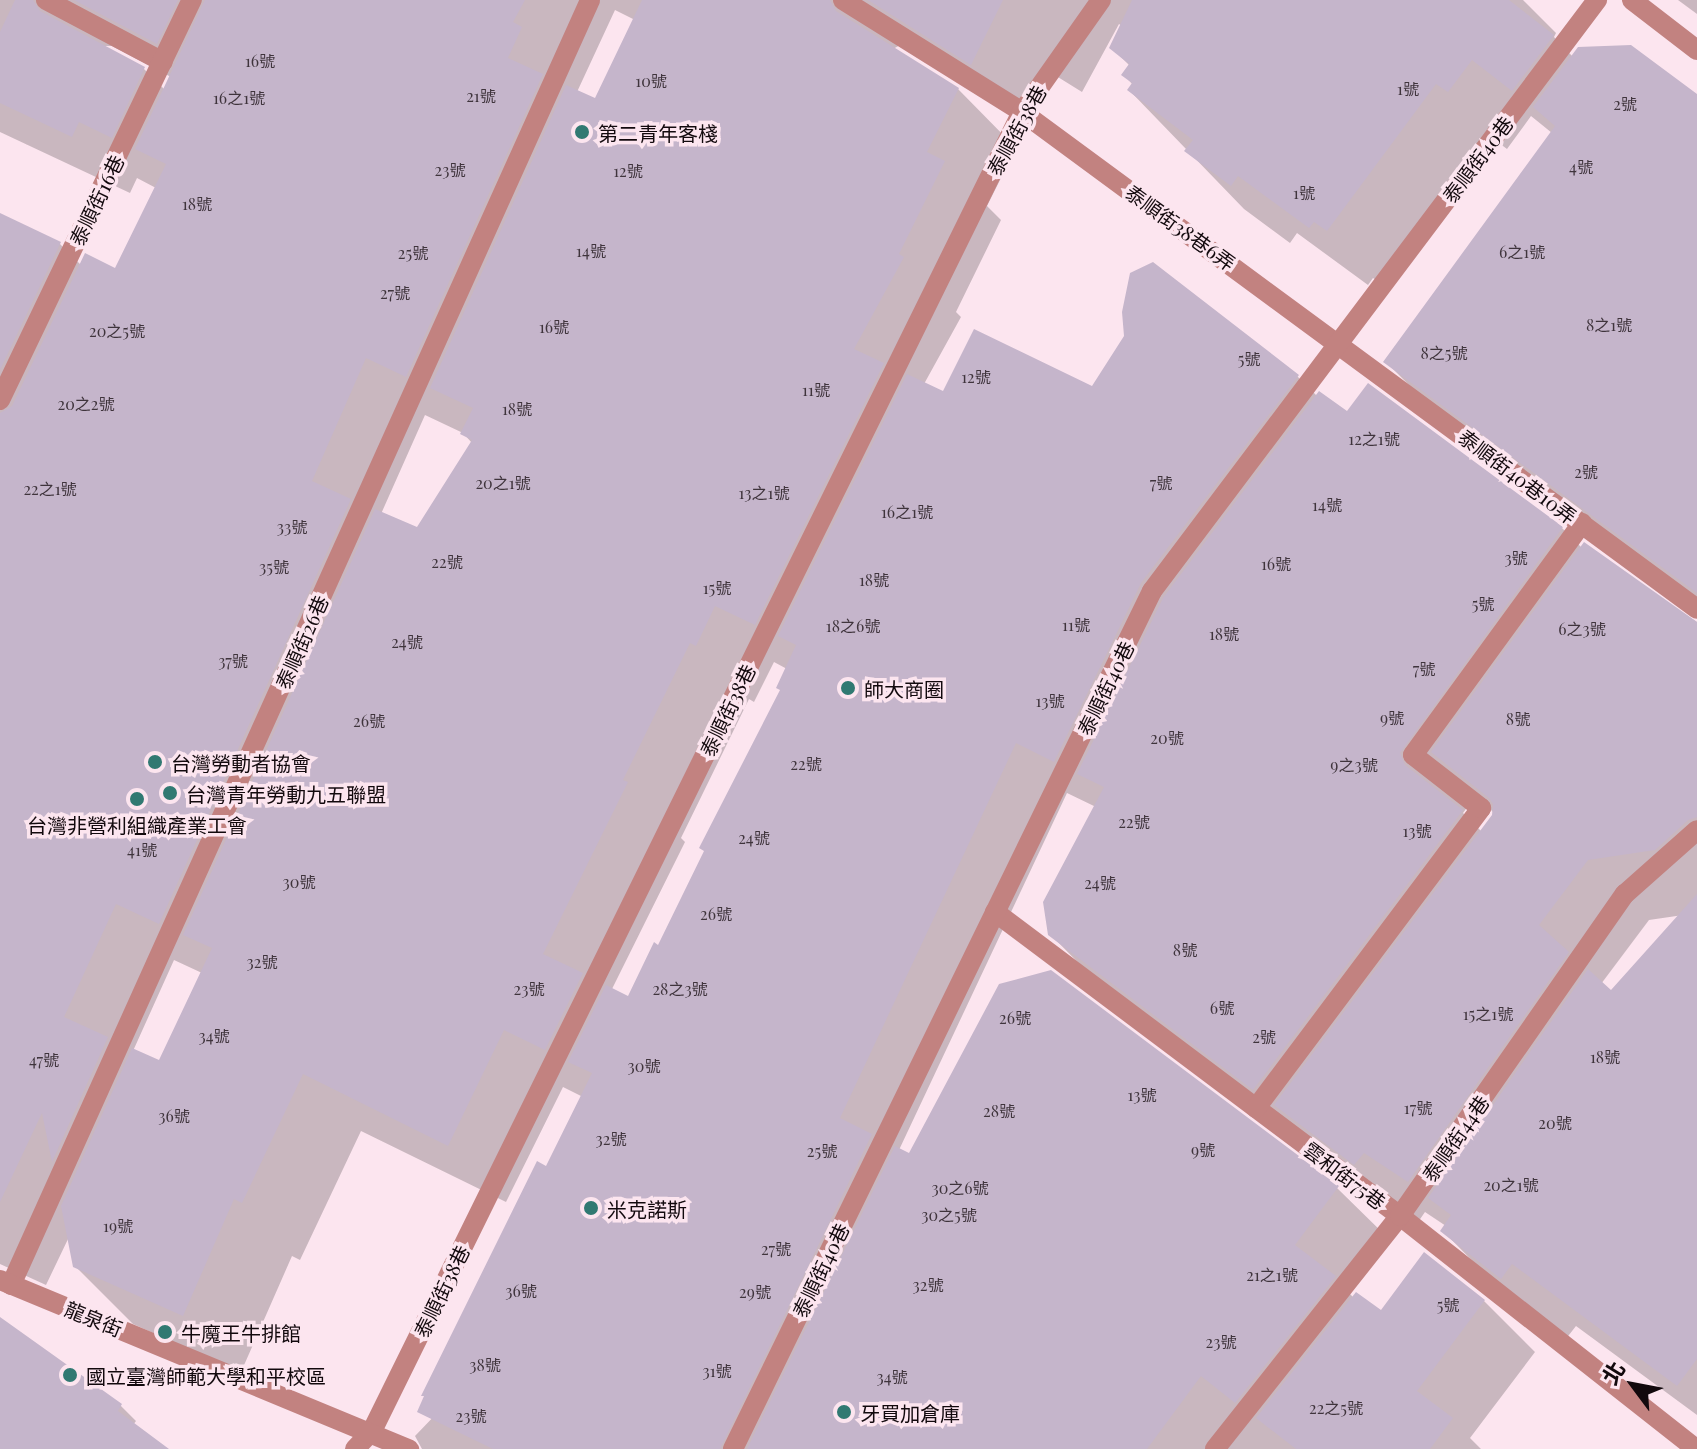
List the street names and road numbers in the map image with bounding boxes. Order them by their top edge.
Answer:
street label: 泰順街38巷 [981,81,1051,179]
street label: 泰順街40巷 [1437,111,1517,207]
street label: 泰順街16巷 [64,151,128,249]
street label: 泰順街38巷6弄 [1121,179,1241,275]
street label: 泰順街40巷10弄 [1454,424,1582,528]
street label: 泰順街26巷 [270,591,332,693]
street label: 泰順街40巷 [1072,637,1138,739]
street label: 泰順街38巷 [694,660,760,760]
street label: 泰順街44巷 [1417,1090,1493,1186]
street label: 雲和街75巷 [1299,1136,1391,1214]
street label: 泰順街40巷 [787,1219,853,1321]
street label: 泰順街38巷 [408,1241,474,1341]
street label: 龍泉街 [62,1296,126,1340]

